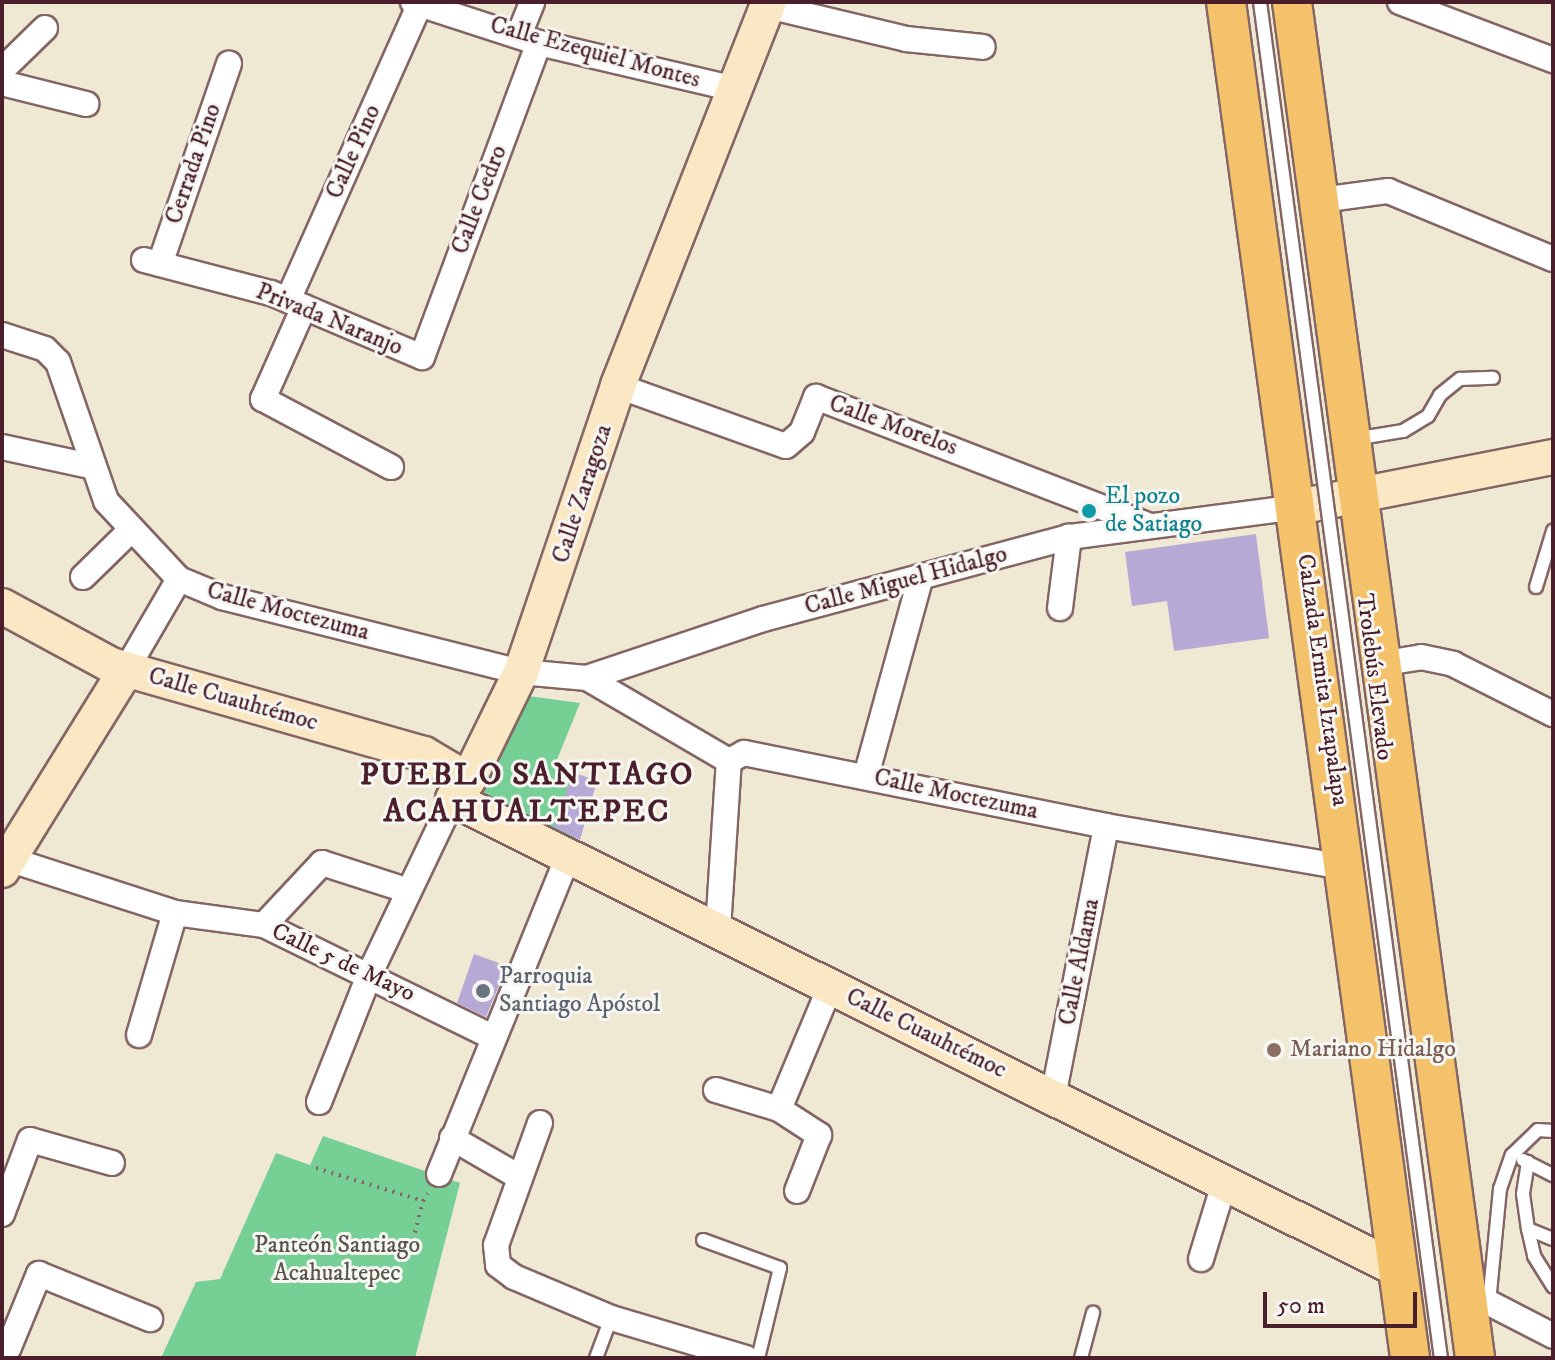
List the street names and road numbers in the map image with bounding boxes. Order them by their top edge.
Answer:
street label: Calle Ezequiel Montes [487,11,703,95]
street label: Cerrada Pino [160,100,228,228]
street label: Calle Pino [321,101,387,203]
street label: Calle Cedro [446,142,514,258]
street label: Privada Naranjo [251,278,407,362]
street label: Calle Morelos [825,389,961,463]
street label: Calle Zaragoza [547,421,619,567]
street label: Calle Miguel Hidalgo [802,540,1010,622]
street label: Calzada Ermita Iztapalapa [1290,552,1354,808]
street label: Calle Moctezuma [204,576,372,648]
street label: Trolebús Elevado [1349,592,1399,762]
street label: Calle Cuauhtémoc [145,662,321,738]
street label: Calle Moctezuma [871,764,1041,826]
street label: Calle Aldama [1054,896,1106,1028]
street label: Calle 5 de Mayo [267,917,419,1009]
street label: Calle Cuauhtémoc [841,983,1011,1085]

